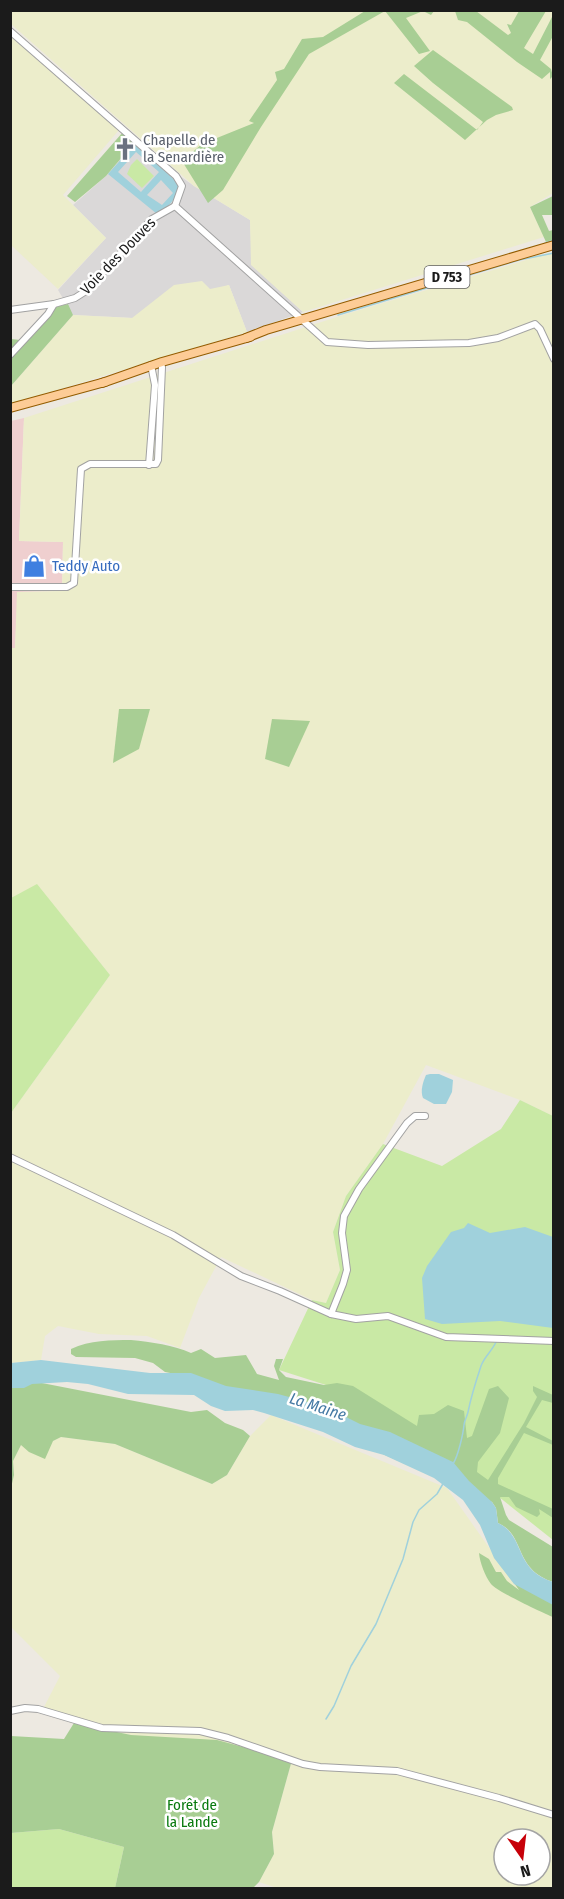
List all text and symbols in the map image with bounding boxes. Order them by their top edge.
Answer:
place label: Chapelle de la Senardière [143,131,224,166]
church icon: Chapelle de la Senardière [112,136,138,162]
street label: Voie des Douves [77,214,159,298]
road number: D 753 [424,266,470,288]
shop icon: Teddy Auto [21,553,47,579]
place label: Teddy Auto [52,557,120,575]
water label: La Maine [287,1388,349,1425]
park label: Forêt de la Lande [166,1796,218,1831]
north arrow [492,1827,552,1887]
text: N [519,1861,532,1881]

